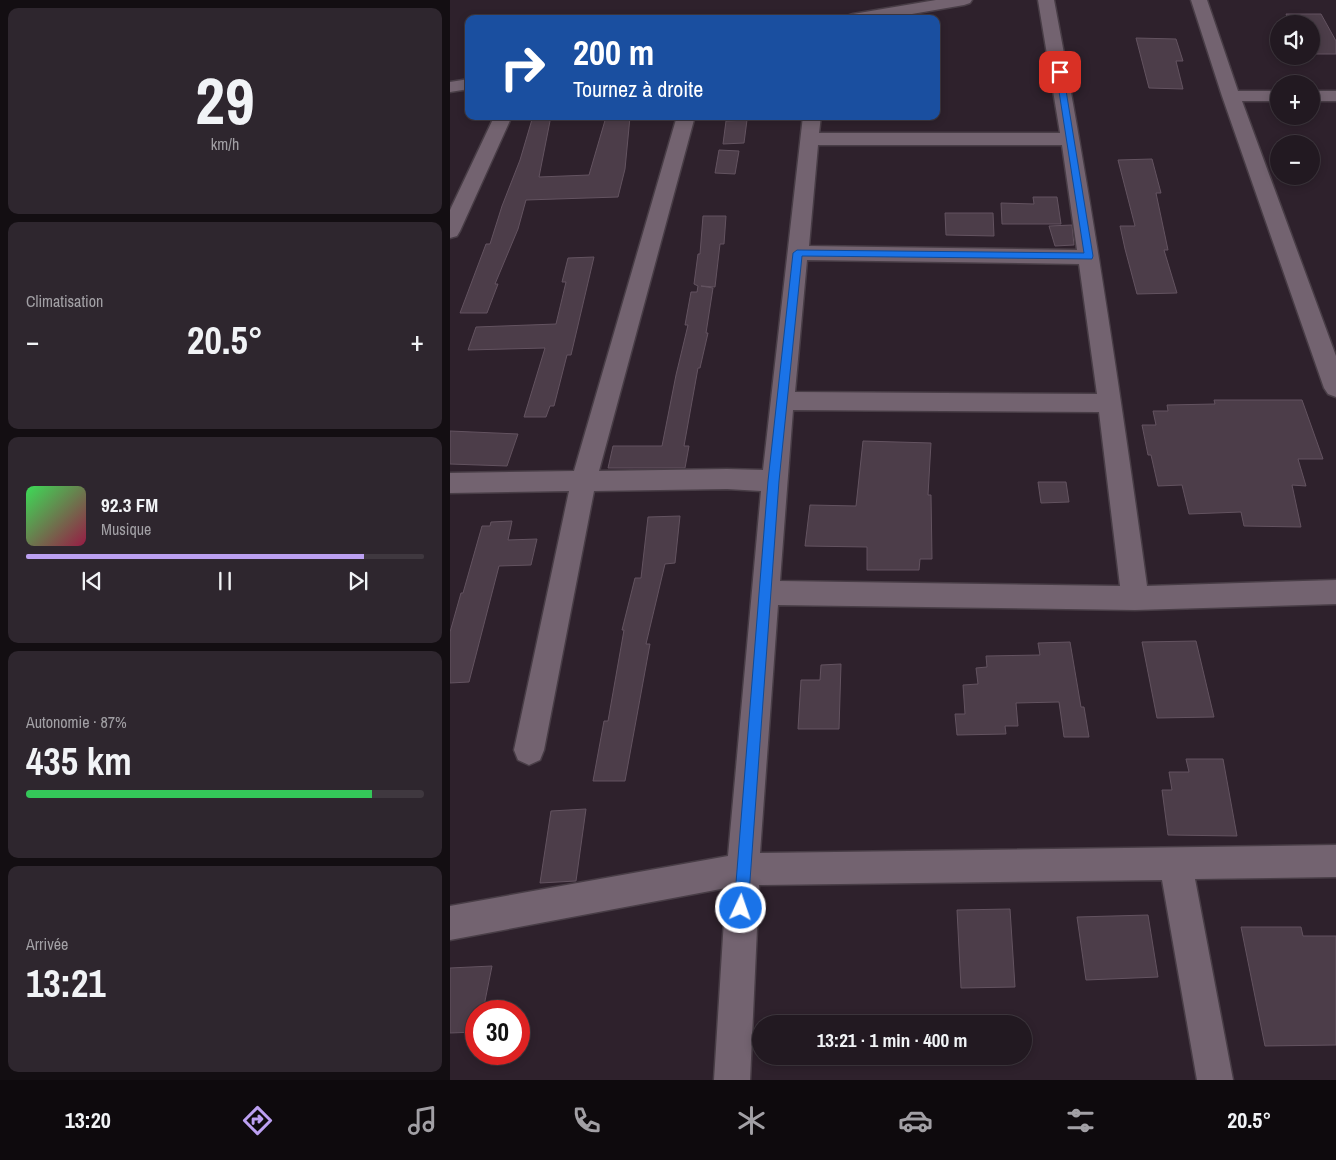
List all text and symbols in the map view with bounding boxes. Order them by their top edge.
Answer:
map controls [1270,15,1320,185]
button: sound [1270,15,1320,65]
text: 200 m [573,29,654,76]
icon: right [490,35,555,100]
pin [1039,51,1081,93]
text: 29 [195,57,255,144]
icon: arrive [1046,58,1074,86]
text: Tournez à droite [573,74,703,104]
button: + [1270,75,1320,125]
text: km/h [211,133,239,155]
button: − [1270,135,1320,185]
text: Climatisation [26,290,103,312]
text: 20.5° [187,315,263,366]
text: − [26,322,39,360]
text: + [411,322,424,360]
text: 92.3 FM [101,492,158,518]
text: Musique [101,518,151,540]
icon: previous [78,567,106,595]
icon: pause [211,567,239,595]
icon: next [344,567,372,595]
text: Autonomie · 87% [26,711,127,733]
text: 435 km [26,736,132,787]
position arrow [714,881,766,933]
text: Arrivée [26,933,68,955]
text: 13:21 [26,958,106,1009]
speed limit sign: 30 [465,1000,530,1065]
text: 13:21 · 1 min · 400 m [817,1027,967,1053]
icon: directions [240,1103,275,1138]
icon: music [405,1103,440,1138]
icon: phone [569,1103,604,1138]
icon: climate [734,1103,769,1138]
icon: car [898,1103,933,1138]
icon: filters [1063,1103,1098,1138]
text: 13:20 [65,1105,111,1135]
text: 20.5° [1227,1105,1271,1135]

